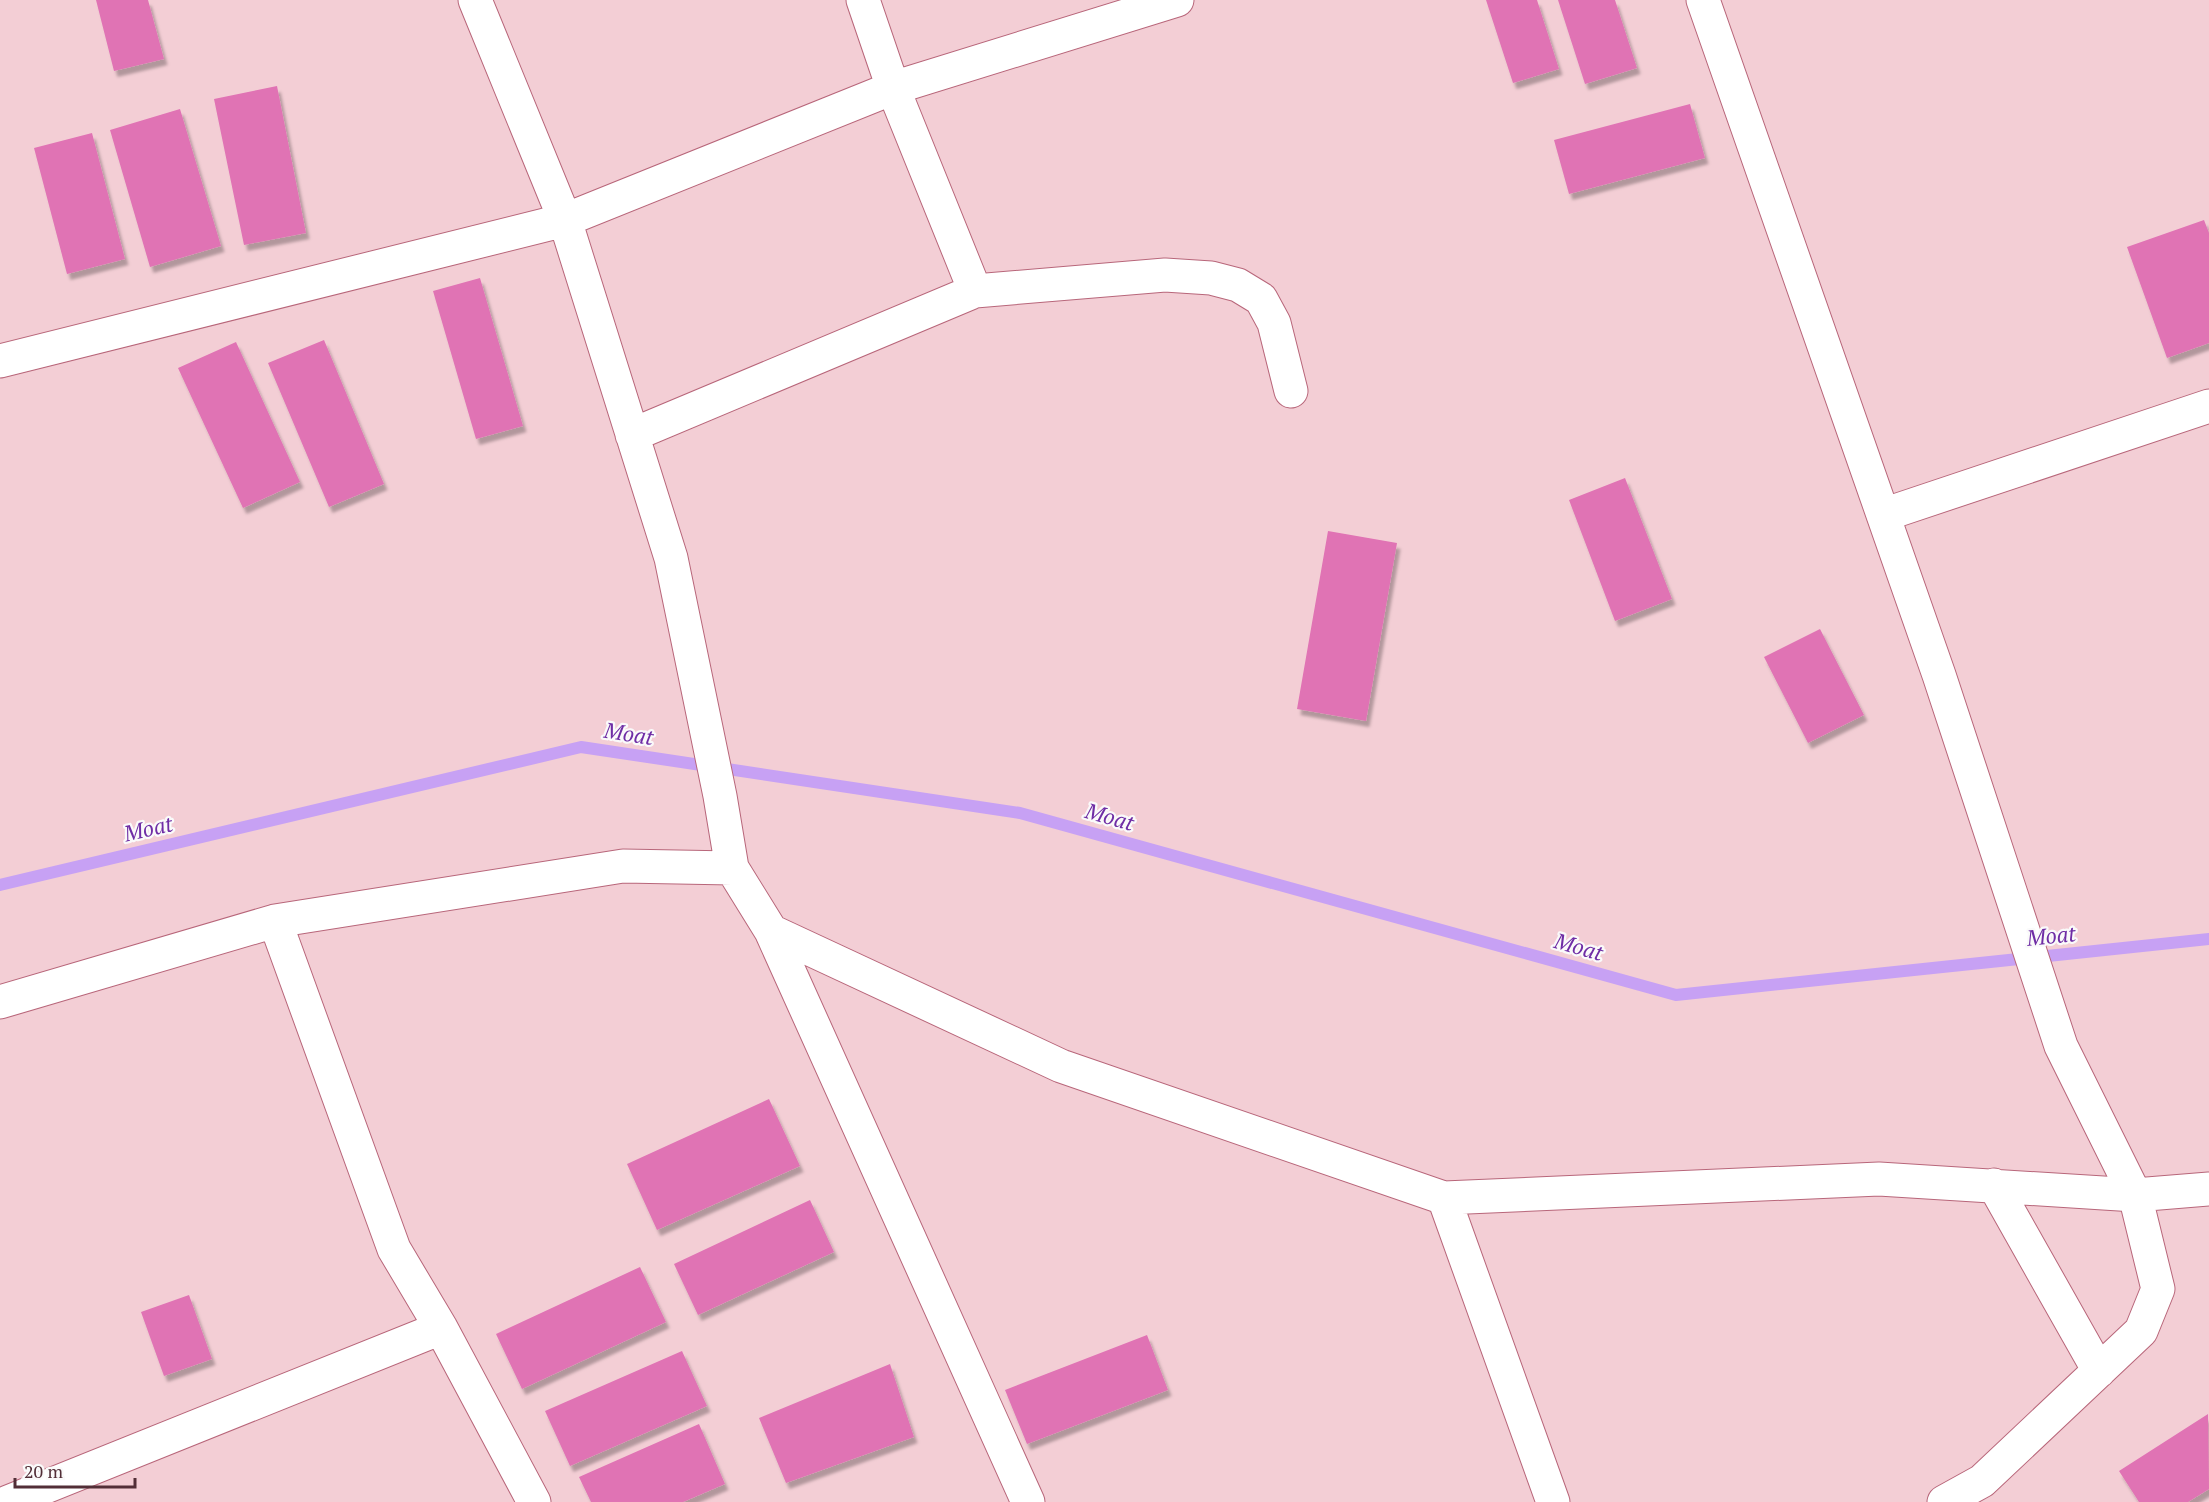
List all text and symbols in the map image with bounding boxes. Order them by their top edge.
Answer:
water label: Moat [601,715,656,751]
water label: Moat [1081,795,1138,837]
water label: Moat [120,808,176,848]
water label: Moat [2024,918,2078,952]
water label: Moat [1550,925,1607,967]
scale bar [15,1451,135,1489]
text: 20 m [24,1459,64,1483]

